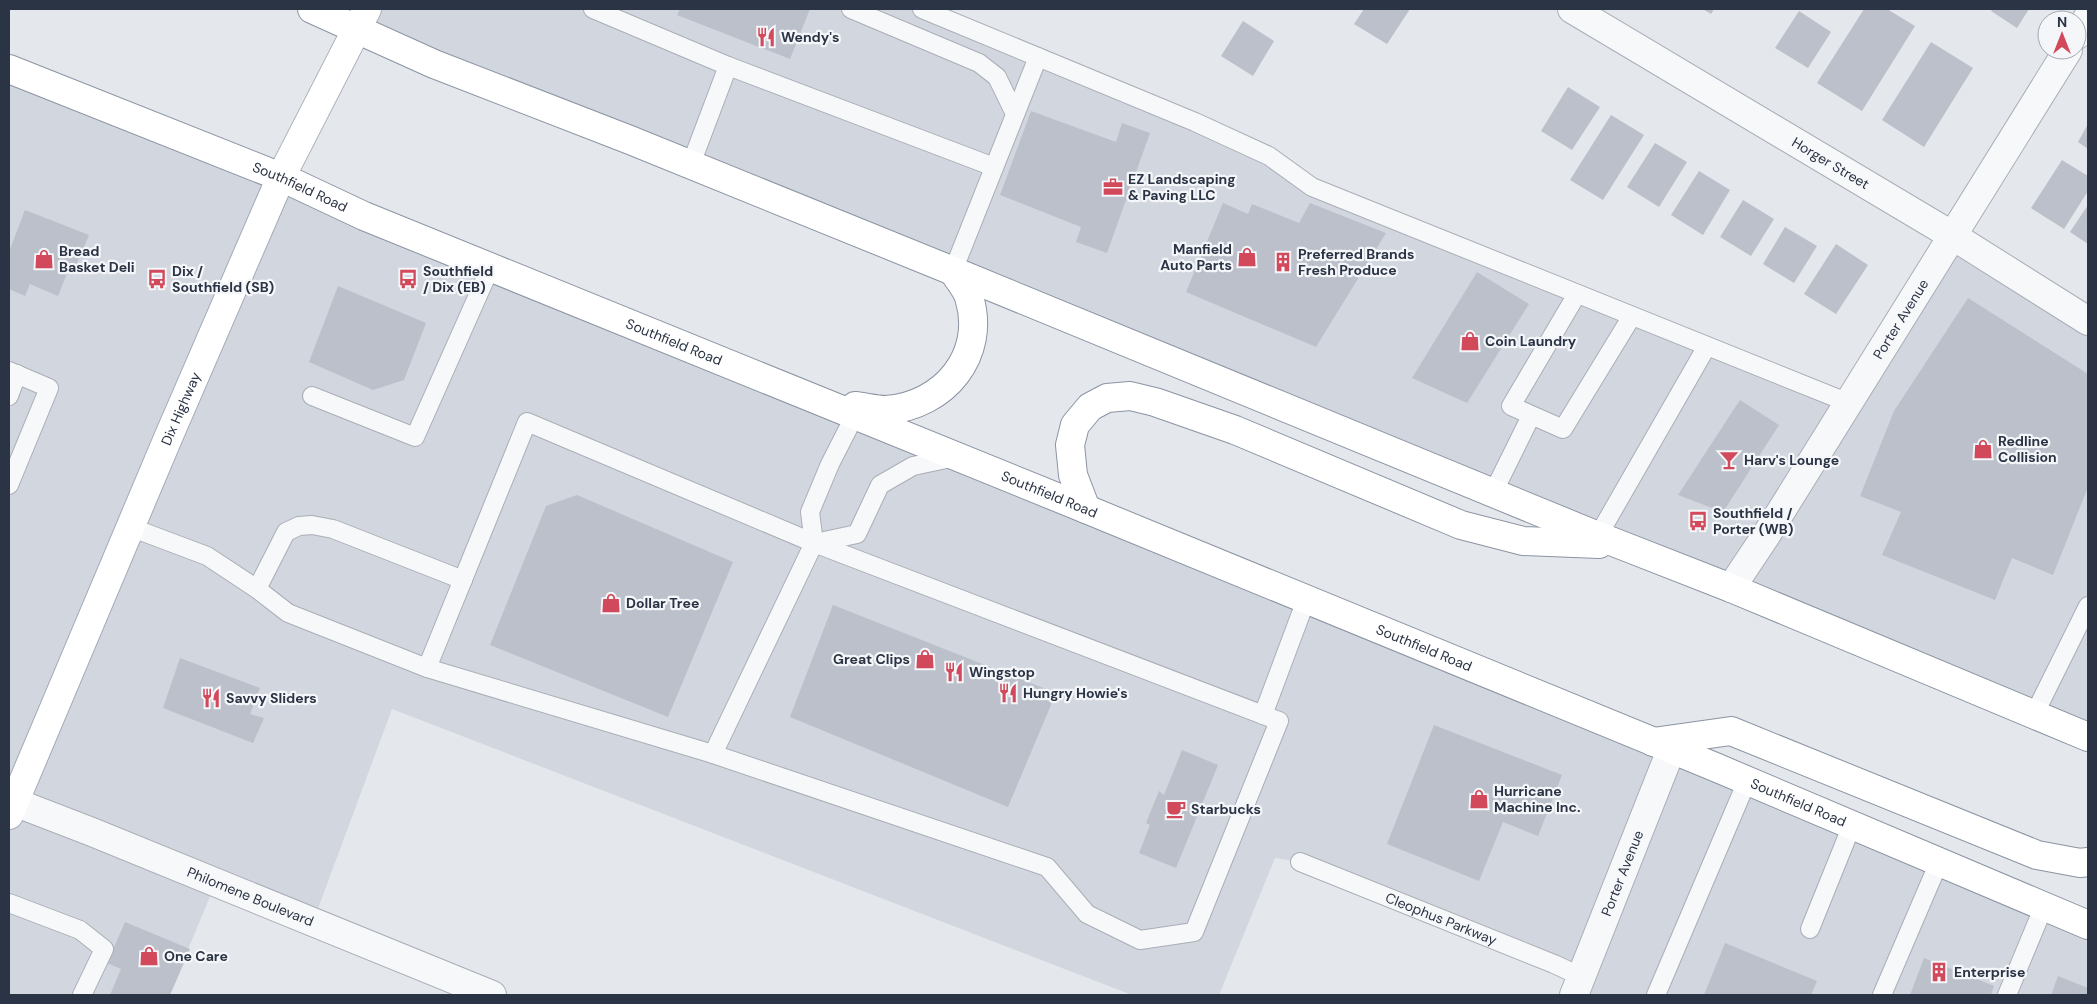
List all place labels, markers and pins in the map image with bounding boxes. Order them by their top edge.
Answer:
restaurant icon: Wendy's [755,26,777,48]
place label: Wendy's [781,28,839,46]
place label: EZ Landscaping & Paving LLC [1128,170,1236,204]
office icon: EZ Landscaping & Paving LLC [1102,176,1124,198]
place label: Manfield Auto Parts [1160,240,1232,274]
place label: Bread Basket Deli [59,242,135,276]
place label: Preferred Brands Fresh Produce [1298,245,1414,279]
shop icon: Manfield Auto Parts [1236,246,1258,268]
shop icon: Bread Basket Deli [33,248,55,270]
building icon: Preferred Brands Fresh Produce [1272,251,1294,273]
place label: Dix / Southfield (SB) [172,262,275,296]
place label: Southfield / Dix (EB) [423,262,493,296]
bus stop icon: Dix / Southfield (SB) [146,268,168,290]
bus stop icon: Southfield / Dix (EB) [397,268,419,290]
shop icon: Coin Laundry [1459,330,1481,352]
place label: Coin Laundry [1485,332,1577,350]
place label: Redline Collision [1998,432,2057,466]
shop icon: Redline Collision [1972,438,1994,460]
bar icon: Harv's Lounge [1718,449,1740,471]
place label: Harv's Lounge [1744,451,1839,469]
place label: Southfield / Porter (WB) [1713,504,1794,538]
bus stop icon: Southfield / Porter (WB) [1687,510,1709,532]
shop icon: Dollar Tree [600,592,622,614]
place label: Dollar Tree [626,594,699,612]
shop icon: Great Clips [914,648,936,670]
place label: Great Clips [833,650,910,668]
restaurant icon: Wingstop [943,661,965,683]
place label: Wingstop [969,663,1035,681]
restaurant icon: Hungry Howie's [997,682,1019,704]
place label: Hungry Howie's [1023,684,1128,702]
restaurant icon: Savvy Sliders [200,687,222,709]
place label: Savvy Sliders [226,689,317,707]
place label: Hurricane Machine Inc. [1494,782,1580,816]
shop icon: Hurricane Machine Inc. [1468,788,1490,810]
cafe icon: Starbucks [1165,798,1187,820]
place label: Starbucks [1191,800,1261,818]
shop icon: One Care [138,945,160,967]
place label: One Care [164,947,228,965]
building icon: Enterprise [1928,961,1950,983]
place label: Enterprise [1954,963,2025,981]

